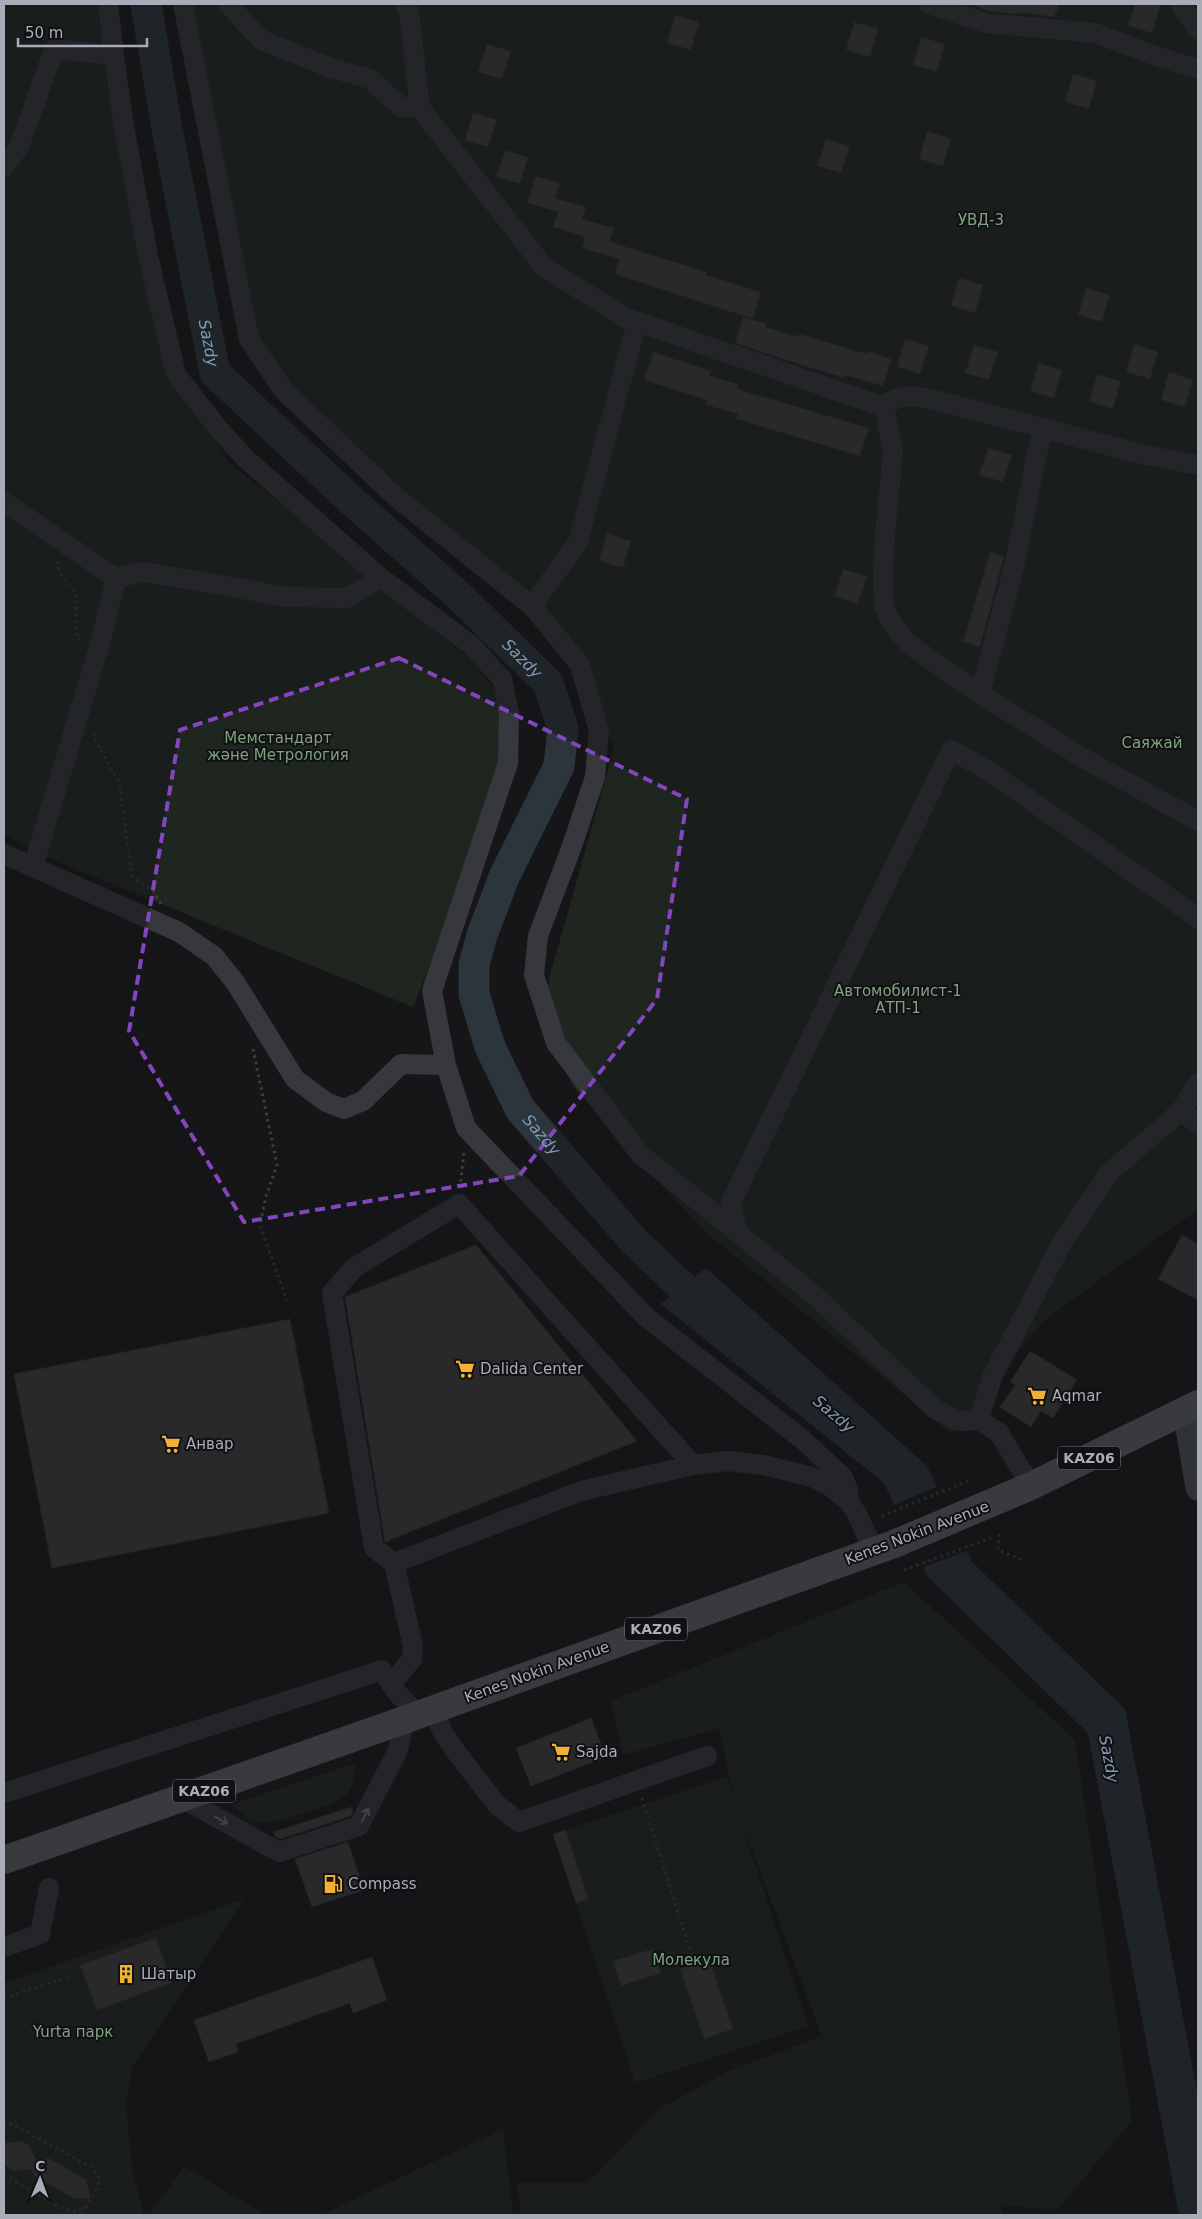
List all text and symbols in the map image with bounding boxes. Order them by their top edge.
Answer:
scale bar [18,15,146,47]
text: 50 m [25,24,63,42]
park label: УВД-3 [958,211,1004,229]
water label: Sazdy [195,318,223,369]
water label: Sazdy [499,635,547,682]
park label: Мемстандарт және Метрология [207,729,349,764]
park label: Саяжай [1121,734,1183,752]
park label: Автомобилист-1 АТП-1 [834,982,962,1017]
water label: Sazdy [519,1110,565,1159]
supermarket icon: Dalida Center [454,1358,476,1380]
place label: Dalida Center [480,1360,584,1378]
supermarket icon: Aqmar [1026,1385,1048,1407]
place label: Aqmar [1052,1387,1102,1405]
water label: Sazdy [810,1391,859,1437]
supermarket icon: Анвар [160,1433,182,1455]
place label: Анвар [186,1435,234,1453]
road number: KАZ06 [1058,1446,1120,1470]
street label: Kenes Nokin Avenue [842,1497,992,1569]
road number: KАZ06 [625,1618,687,1640]
street label: Kenes Nokin Avenue [462,1637,612,1707]
water label: Sazdy [1095,1734,1123,1785]
supermarket icon: Sajda [550,1741,572,1763]
place label: Sajda [576,1743,618,1761]
road number: KАZ06 [173,1780,235,1802]
one-way arrow [360,1807,370,1822]
one-way arrow [214,1815,229,1825]
fuel station icon: Compass [322,1873,344,1895]
place label: Compass [348,1875,417,1893]
park label: Молекула [652,1951,730,1969]
building icon: Шатыр [115,1963,137,1985]
place label: Шатыр [141,1965,196,1983]
park label: Yurta парк [32,2023,113,2041]
north arrow [15,2154,65,2204]
text: С [35,2158,46,2174]

